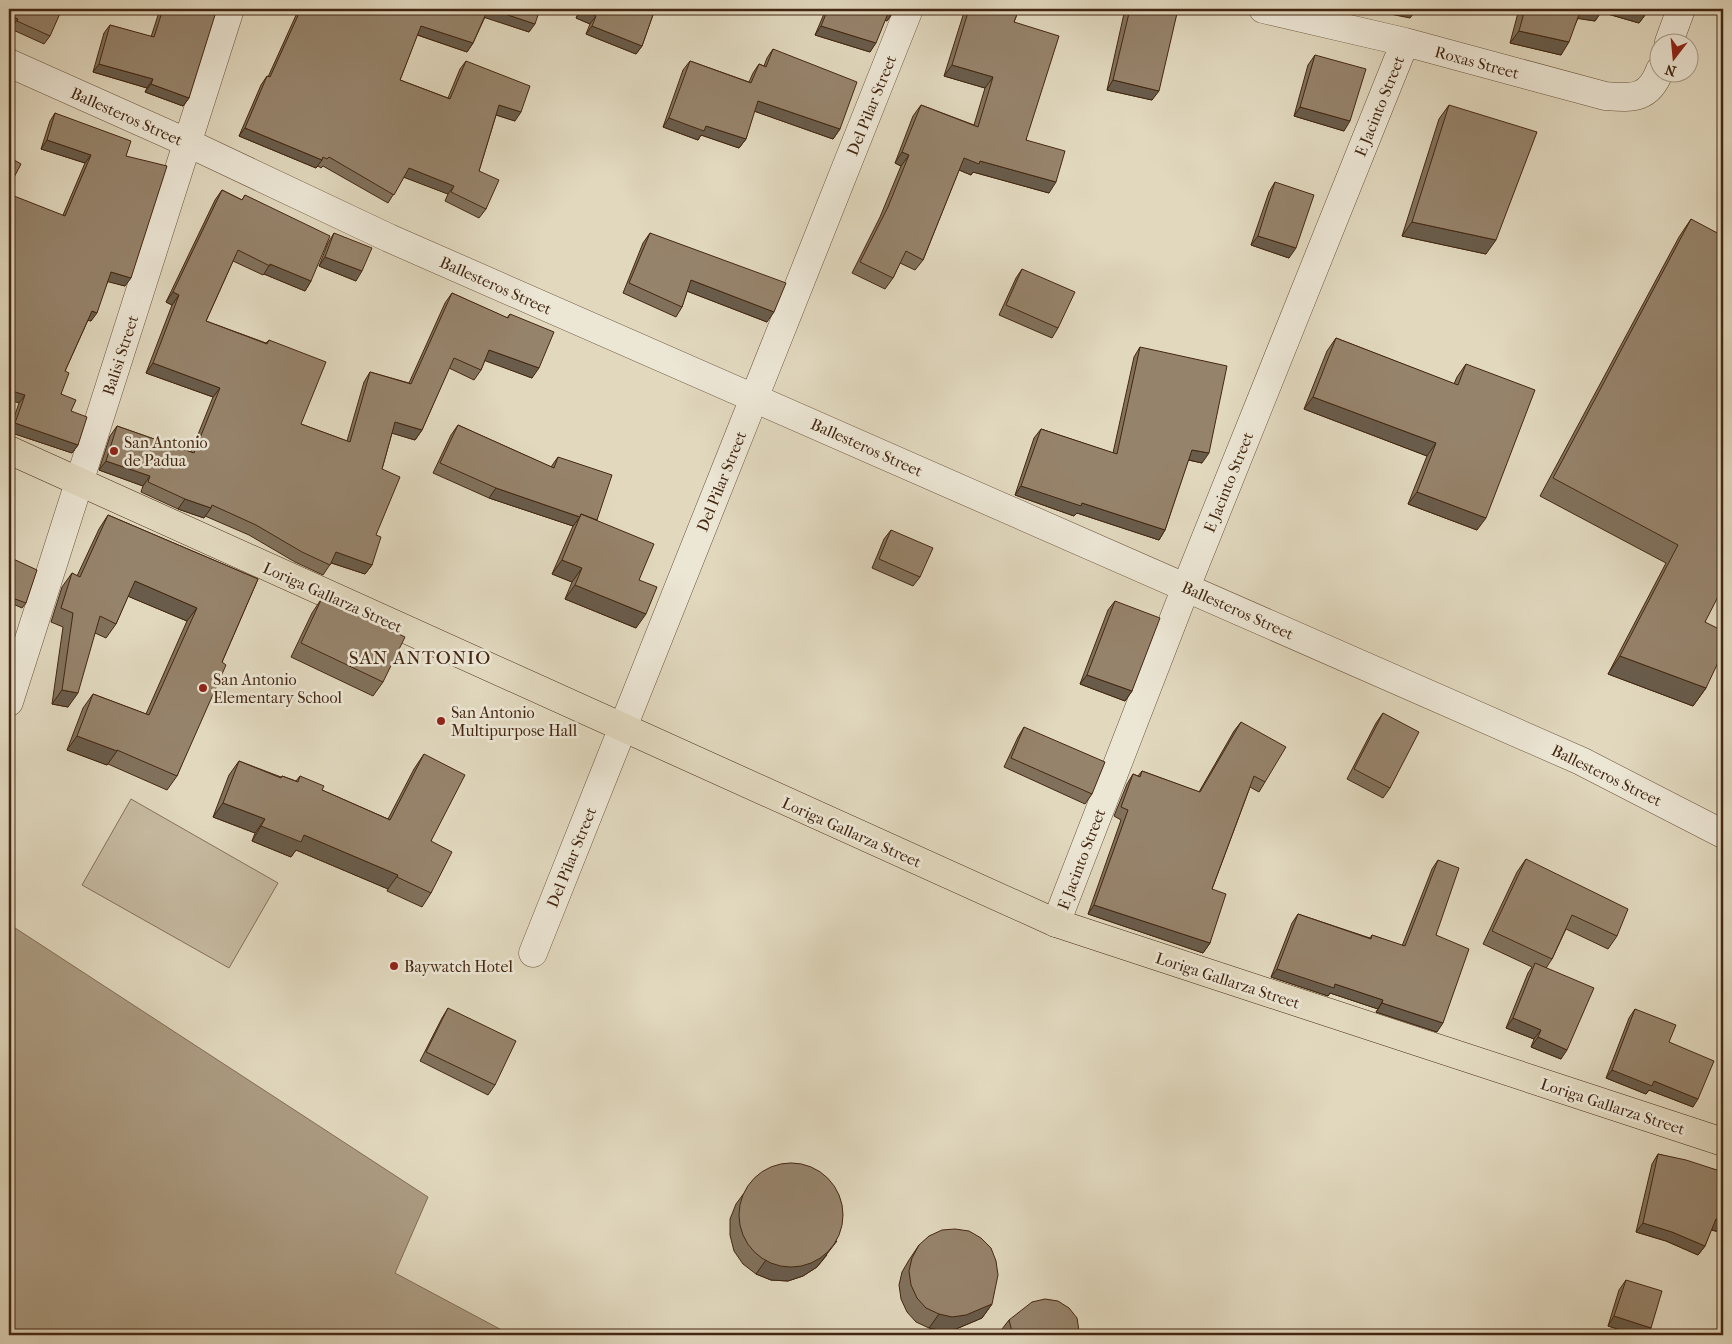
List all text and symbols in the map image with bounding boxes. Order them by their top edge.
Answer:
north arrow [1650,32,1700,82]
street label: Roxas Street [1433,42,1521,83]
street label: Del Pilar Street [843,52,900,158]
street label: E Jacinto Street [1351,53,1408,159]
text: N [1663,60,1678,80]
street label: Ballesteros Street [68,83,186,150]
street label: Ballesteros Street [437,252,555,319]
street label: Balisi Street [99,312,142,398]
street label: Ballesteros Street [808,414,926,481]
street label: Del Pilar Street [693,428,750,534]
street label: E Jacinto Street [1200,429,1257,535]
place label: San Antonio de Padua [124,433,208,470]
marker: San Antonio de Padua [108,445,120,457]
street label: Loriga Gallarza Street [260,558,406,637]
street label: Ballesteros Street [1179,577,1297,644]
district label: SAN ANTONIO [349,647,491,669]
place label: San Antonio Elementary School [213,670,342,707]
marker: San Antonio Elementary School [197,682,209,694]
place label: San Antonio Multipurpose Hall [451,703,578,740]
marker: San Antonio Multipurpose Hall [435,715,447,727]
street label: Ballesteros Street [1549,741,1665,810]
street label: Loriga Gallarza Street [779,793,925,872]
street label: Del Pilar Street [543,804,600,910]
street label: E Jacinto Street [1053,806,1110,912]
street label: Loriga Gallarza Street [1153,948,1303,1013]
place label: Baywatch Hotel [404,957,513,976]
marker: Baywatch Hotel [388,960,400,972]
street label: Loriga Gallarza Street [1538,1074,1688,1139]

